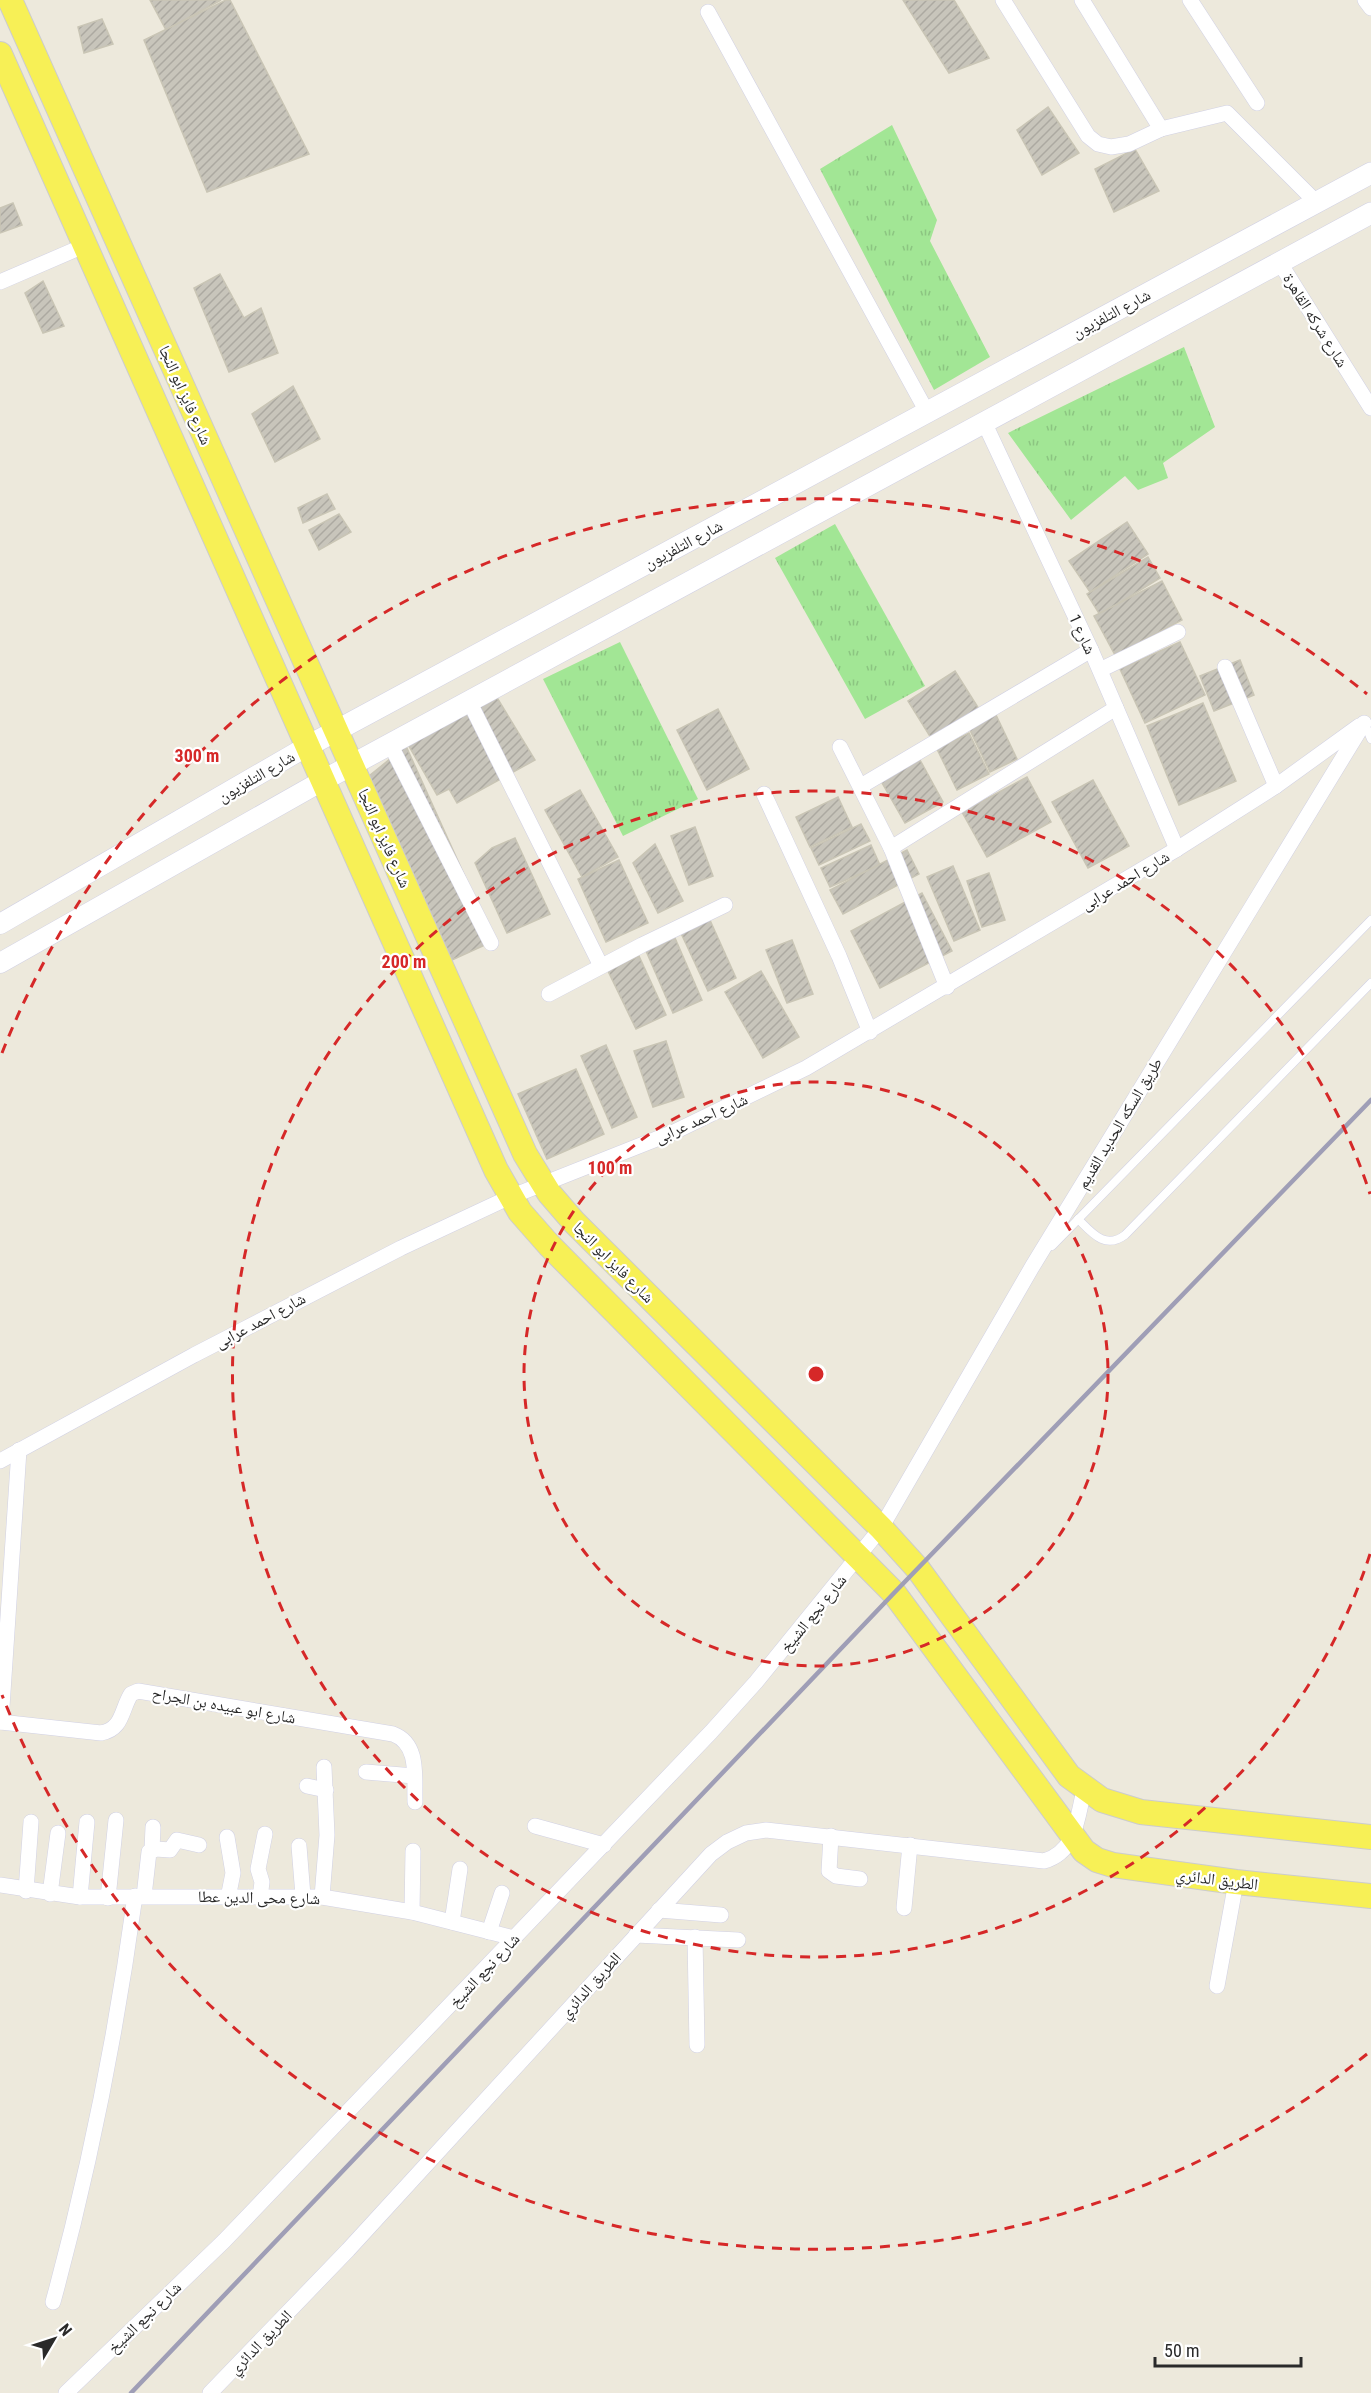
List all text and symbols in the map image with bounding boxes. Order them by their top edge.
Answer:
street label: شارع شركه القاهرة [1278,270,1352,371]
street label: شارع التلفزيون [1069,285,1154,343]
street label: شارع فايز ابو النجا [154,343,216,448]
street label: شارع التلفزيون [641,516,726,574]
street label: شارع 1 [1064,611,1100,658]
text: 300 m [175,745,219,766]
street label: شارع التلفزيون [214,747,299,807]
street label: شارع فايز ابو النجا [353,786,415,891]
street label: شارع احمد عرابى [1078,847,1173,915]
text: 200 m [382,951,426,972]
street label: طريق السكه الحديد القديم [1073,1054,1167,1193]
street label: شارع احمد عرابى [652,1090,751,1148]
text: 100 m [588,1157,632,1178]
street label: شارع فايز ابو النجا [569,1218,658,1307]
street label: شارع احمد عرابى [212,1289,309,1353]
centre of rings [806,1364,826,1384]
street label: شارع نجع الشيخ [776,1571,851,1657]
street label: شارع ابو عبيده بن الجراح [150,1684,297,1728]
street label: الطريق الدائري [1174,1865,1259,1897]
street label: شارع محى الدين عطا [198,1887,320,1909]
street label: شارع نجع الشيخ [445,1929,524,2012]
street label: الطريق الدائري [556,1948,627,2024]
street label: شارع نجع الشيخ [104,2278,186,2358]
street label: الطريق الدائري [225,2306,298,2381]
north arrow [24,2309,84,2369]
text: N [55,2320,76,2340]
scale bar [1155,2330,1300,2368]
text: 50 m [1164,2340,1199,2361]

